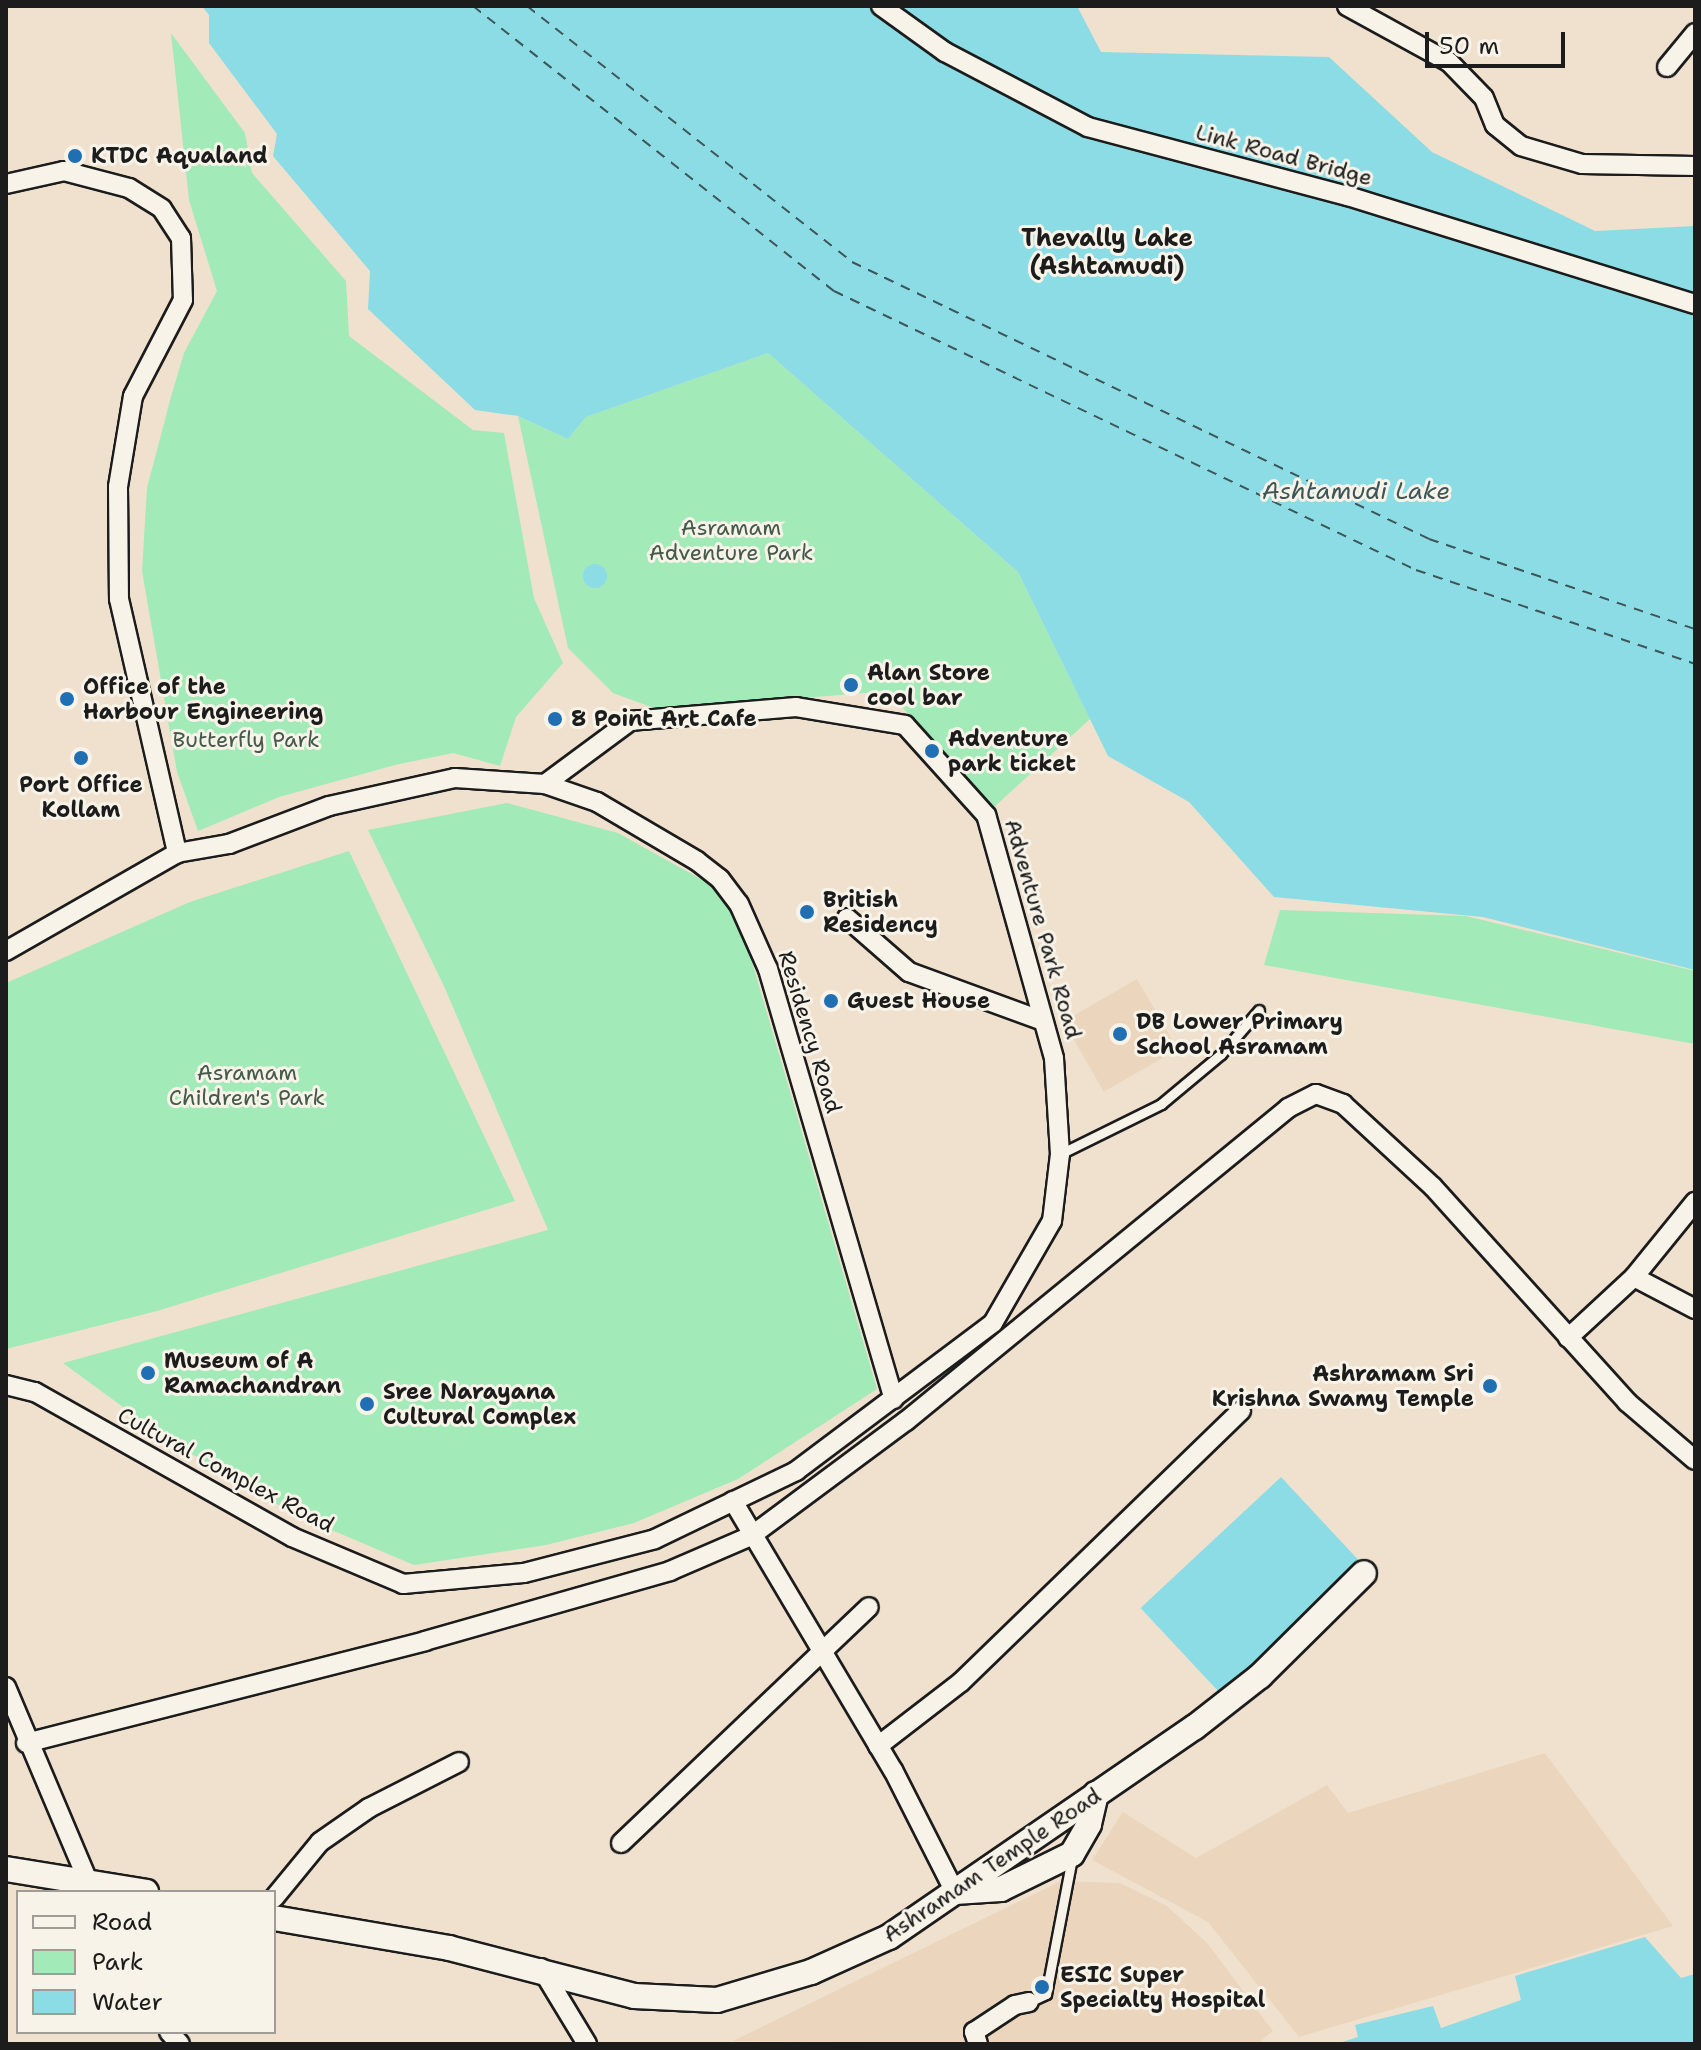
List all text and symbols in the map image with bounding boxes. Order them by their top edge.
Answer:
scale bar [1429,16,1569,66]
text: 50 m [1439,30,1499,62]
street label: Link Road Bridge [1193,119,1375,191]
place label: KTDC Aqualand [91,143,268,169]
marker: KTDC Aqualand [66,147,84,165]
district label: Thevally Lake (Ashtamudi) [1021,225,1193,281]
water label: Ashtamudi Lake [1262,478,1450,506]
park label: Asramam Adventure Park [649,514,813,566]
place label: Alan Store cool bar [867,659,990,710]
place label: Office of the Harbour Engineering [83,673,323,724]
marker: Alan Store cool bar [842,676,860,694]
marker: Office of the Harbour Engineering [58,690,76,708]
place label: 8 Point Art Cafe [571,706,757,732]
marker: 8 Point Art Cafe [546,710,564,728]
place label: Adventure park ticket [948,725,1076,776]
park label: Butterfly Park [172,727,320,753]
marker: Adventure park ticket [923,742,941,760]
marker: Port Office Kollam [72,749,90,767]
place label: Port Office Kollam [19,771,143,822]
street label: Adventure Park Road [999,816,1087,1042]
place label: British Residency [823,886,938,938]
marker: British Residency [798,903,816,921]
street label: Residency Road [773,948,847,1116]
place label: Guest House [847,988,990,1014]
marker: Guest House [822,992,840,1010]
place label: DB Lower Primary School Asramam [1136,1008,1343,1060]
marker: DB Lower Primary School Asramam [1111,1025,1129,1043]
park label: Asramam Children's Park [169,1059,325,1110]
place label: Museum of A Ramachandran [164,1347,341,1398]
place label: Ashramam Sri Krishna Swamy Temple [1212,1360,1474,1412]
marker: Museum of A Ramachandran [139,1364,157,1382]
marker: Ashramam Sri Krishna Swamy Temple [1481,1377,1499,1395]
place label: Sree Narayana Cultural Complex [383,1378,576,1430]
marker: Sree Narayana Cultural Complex [358,1395,376,1413]
street label: Cultural Complex Road [113,1402,339,1538]
street label: Ashramam Temple Road [878,1782,1106,1948]
legend [16,1890,276,2034]
text: Road [92,1906,152,1938]
text: Park [92,1946,144,1978]
place label: ESIC Super Specialty Hospital [1060,1961,1265,2012]
marker: ESIC Super Specialty Hospital [1031,1976,1053,1998]
text: Water [92,1986,163,2018]

